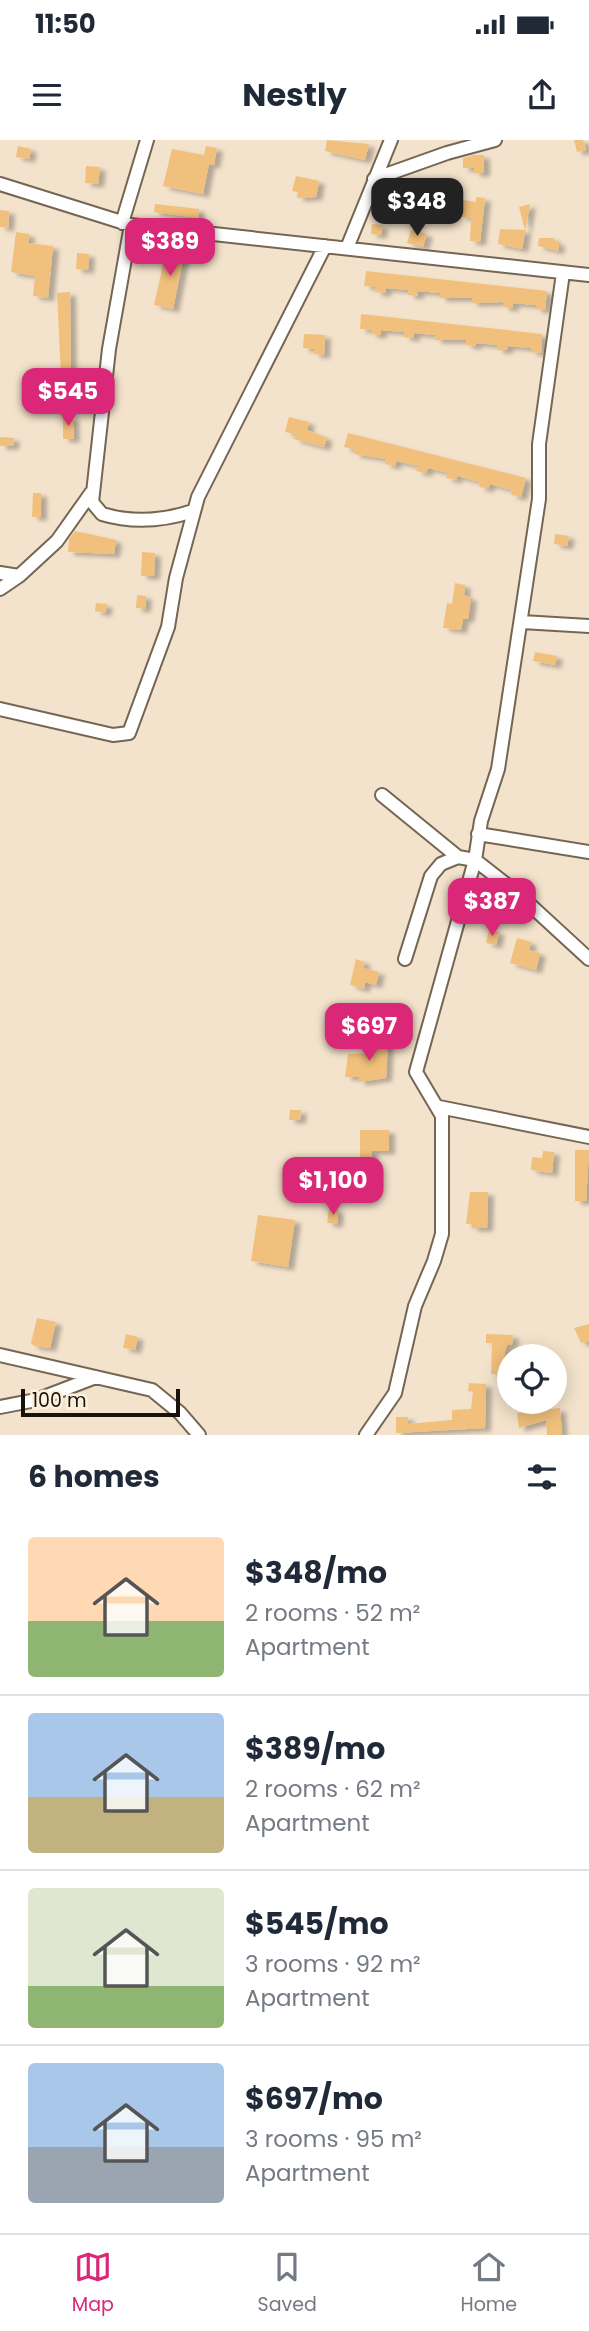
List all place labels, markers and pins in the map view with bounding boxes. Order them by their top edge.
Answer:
pin: $348 [376,178,458,238]
pin: $389 [129,218,211,278]
pin: $545 [27,369,109,428]
pin: $387 [451,878,533,938]
pin: $697 [328,1004,410,1063]
pin: $1,100 [276,1158,390,1217]

